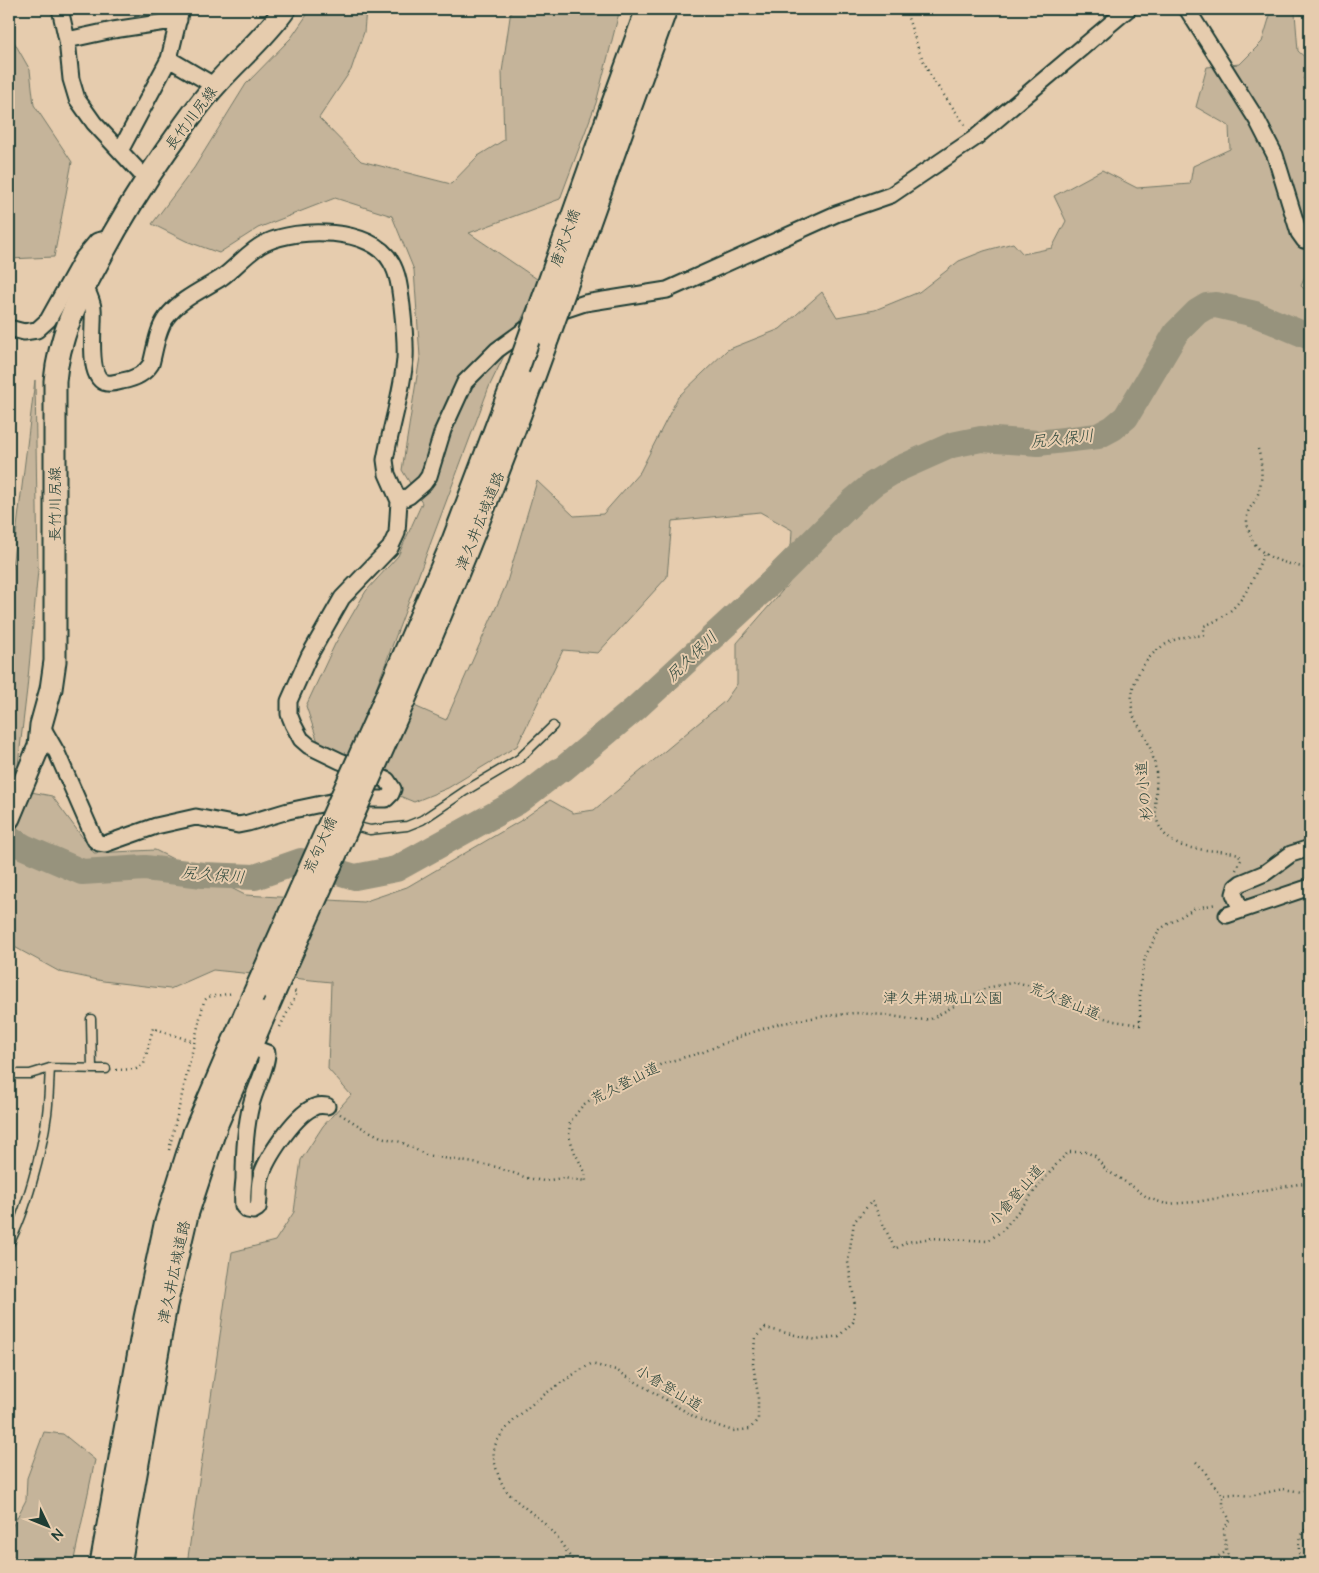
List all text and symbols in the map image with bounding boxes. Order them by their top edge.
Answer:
street label: 長竹川尻線 [160,82,222,155]
street label: 唐沢大橋 [545,206,586,270]
water label: 尻久保川 [1029,425,1095,453]
street label: 長竹川尻線 [45,466,66,542]
street label: 津久井広域道路 [451,469,510,574]
water label: 尻久保川 [661,627,722,687]
street label: 杉の小道 [1131,760,1158,822]
street label: 荒句大橋 [299,814,342,877]
water label: 尻久保川 [180,861,246,889]
street label: 荒久登山道 [1026,978,1104,1025]
park label: 津久井湖城山公園 [883,988,1003,1009]
street label: 荒久登山道 [587,1057,663,1110]
street label: 小倉登山道 [984,1160,1049,1231]
street label: 津久井広域道路 [153,1219,196,1326]
street label: 小倉登山道 [631,1360,706,1417]
north arrow [22,1500,72,1550]
text: N [46,1524,67,1544]

